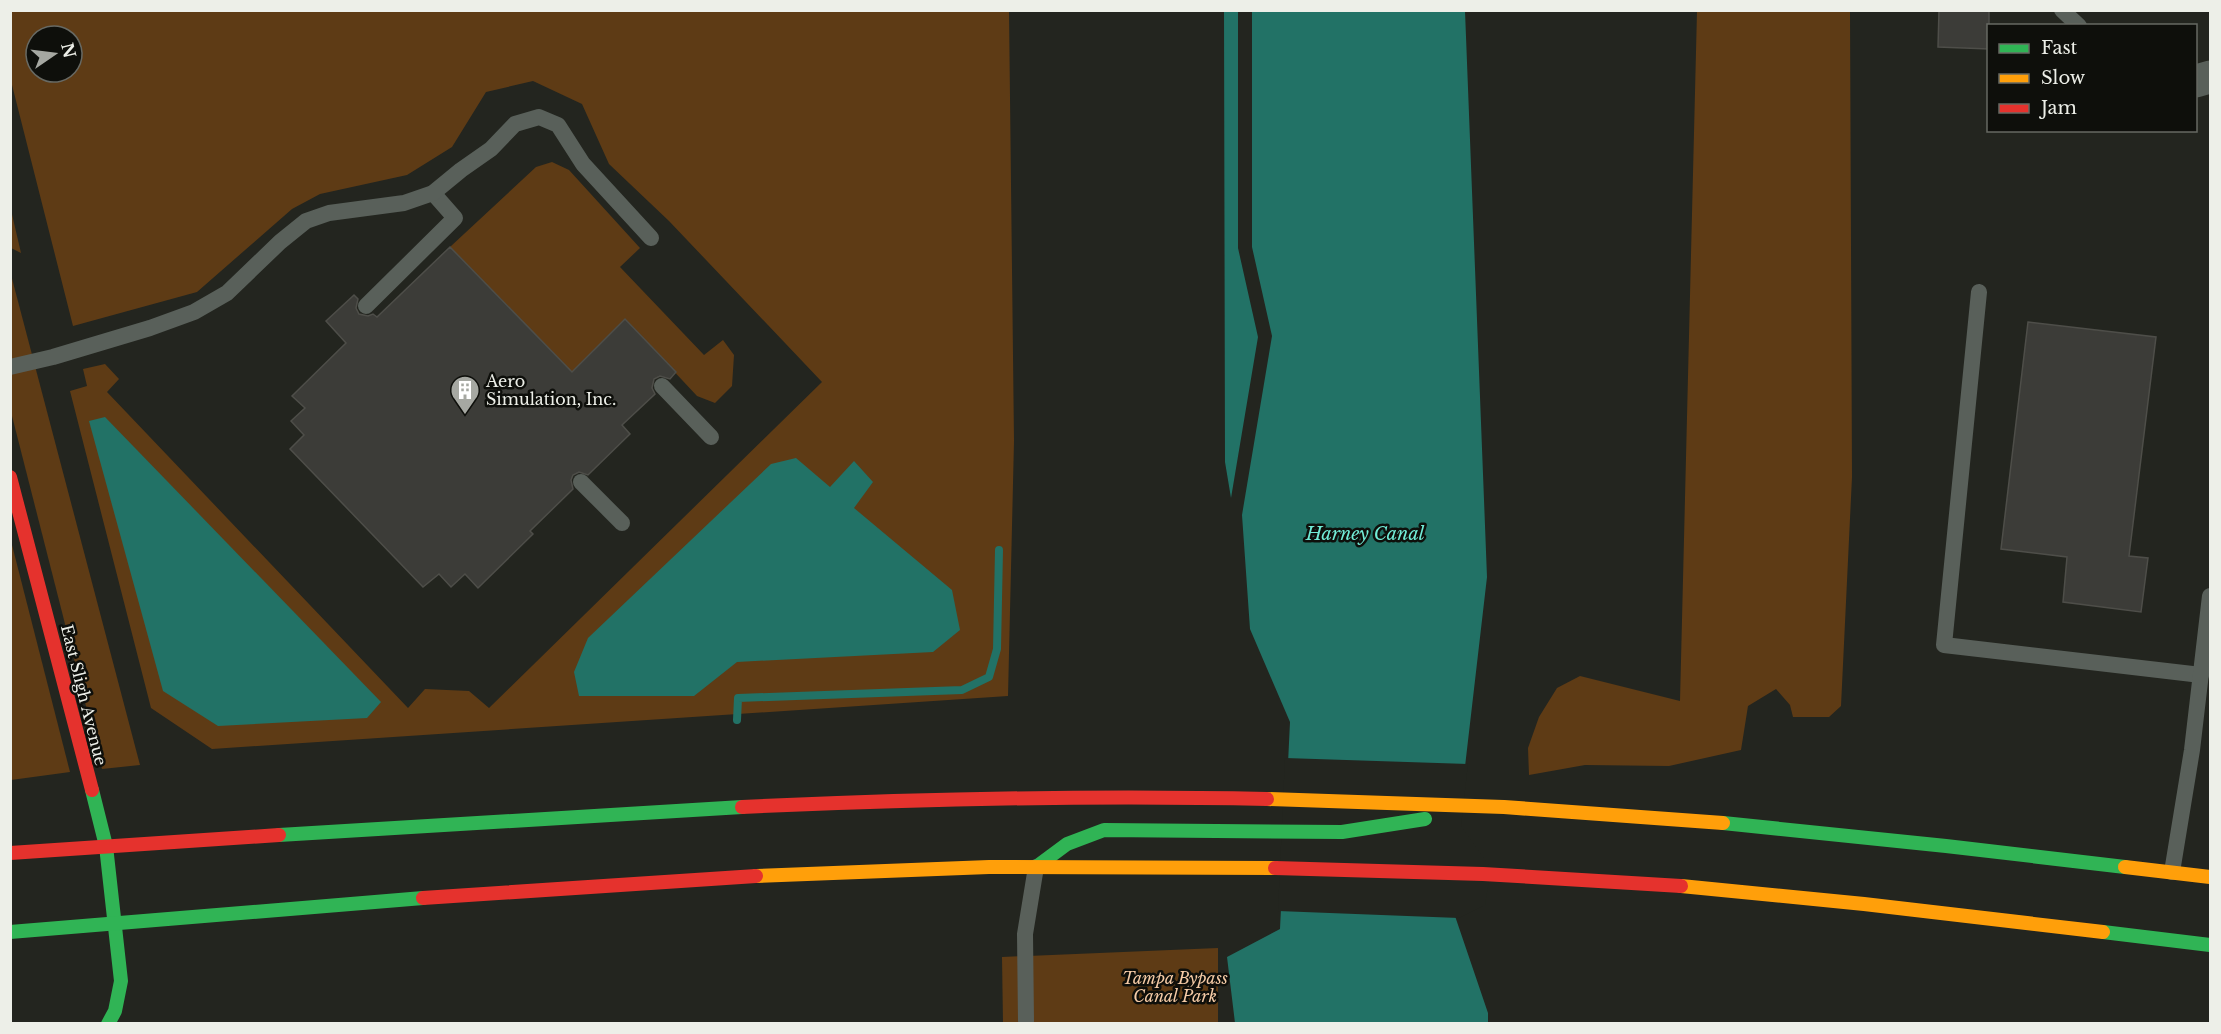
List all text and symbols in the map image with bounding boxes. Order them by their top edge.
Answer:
north arrow [24,24,84,84]
legend [1987,24,2197,132]
text: Fast [2041,37,2078,59]
text: N [57,41,80,60]
text: Slow [2041,67,2086,89]
text: Jam [2039,97,2077,119]
place label: Aero Simulation, Inc. [485,371,616,409]
building icon: Aero Simulation, Inc. [449,374,481,416]
water label: Harney Canal [1305,523,1425,545]
street label: East Sligh Avenue [57,622,111,768]
park label: Tampa Bypass Canal Park [1122,968,1228,1006]

